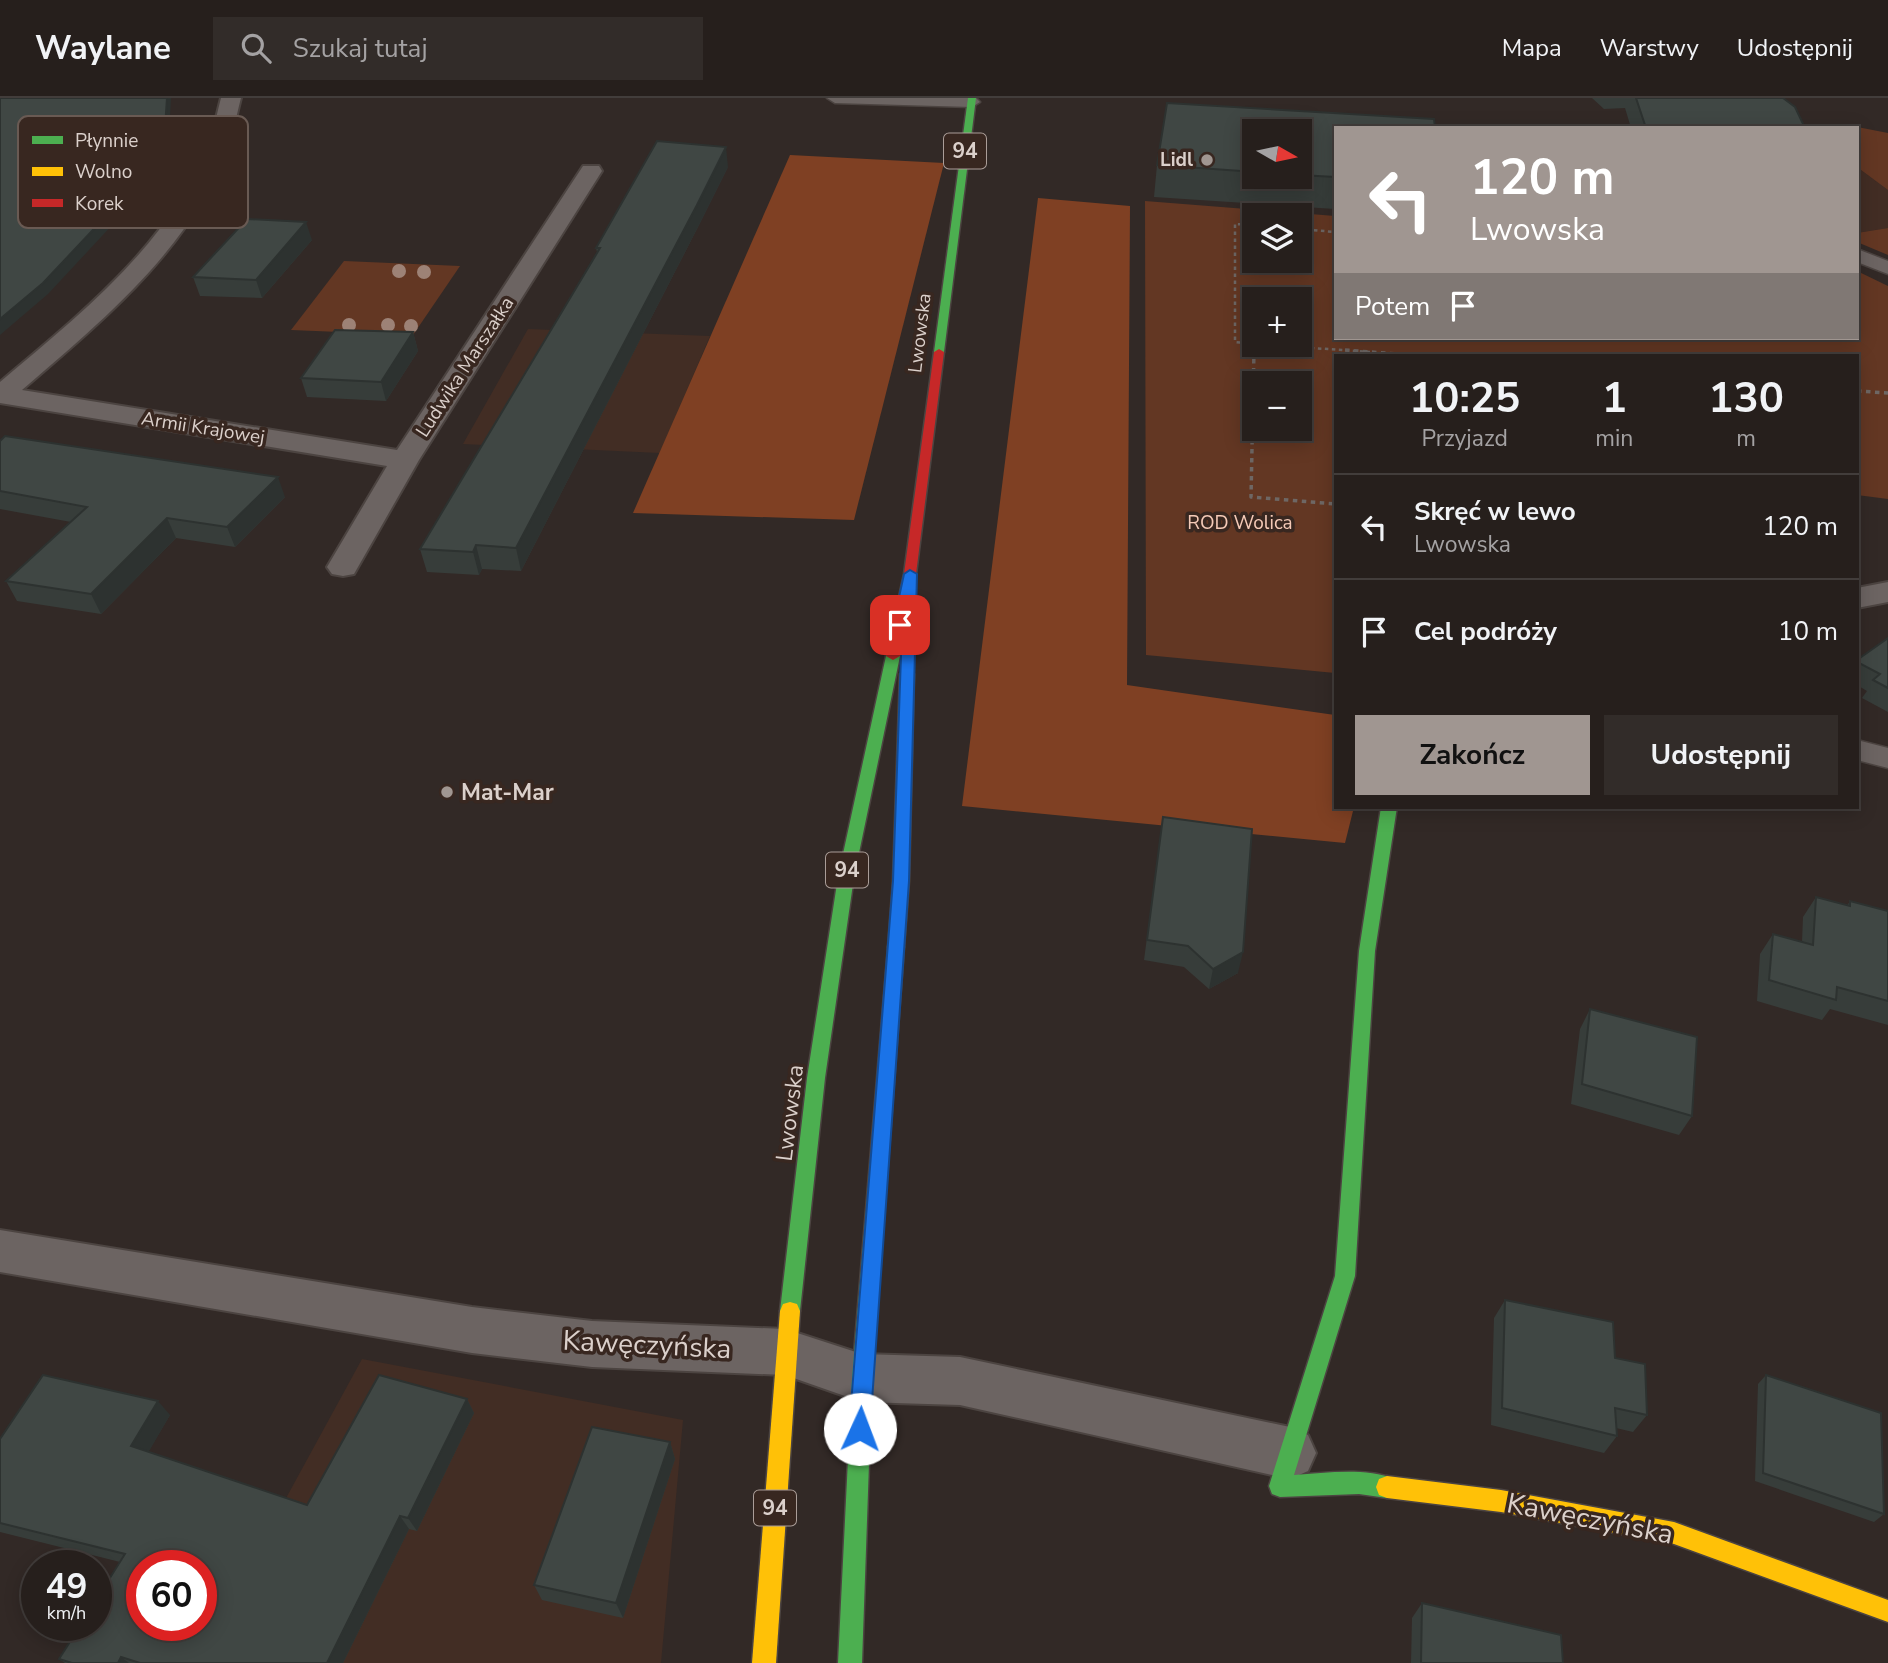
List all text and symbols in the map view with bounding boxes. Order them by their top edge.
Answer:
search box [213,17,703,80]
text: Waylane [35,26,171,71]
icon: search [237,29,275,67]
text: Szukaj tutaj [293,31,428,66]
text: Mapa [1502,32,1562,64]
text: Warstwy [1600,32,1699,64]
text: Udostępnij [1737,32,1853,64]
legend [18,116,248,228]
north arrow [1242,119,1312,189]
map controls [1242,119,1312,441]
text: Płynnie [75,128,138,154]
road number: 94 [944,134,986,168]
text: 120 m [1470,144,1614,211]
place label: Lidl [1160,147,1193,173]
marker: Lidl [1199,152,1215,168]
icon: left [1355,154,1446,245]
text: Wolno [75,159,132,185]
text: Korek [75,191,124,217]
button: layers [1242,203,1312,273]
text: Lwowska [1470,208,1605,251]
button: + [1242,287,1312,357]
icon: arrive [1444,287,1482,325]
text: Potem [1355,289,1430,324]
street label: Ludwika Marszałka [410,292,520,442]
street label: Lwowska [902,292,938,374]
text: 10:25 [1409,370,1520,427]
text: 1 [1602,370,1627,427]
text: 130 [1708,370,1784,427]
button: − [1242,371,1312,441]
street label: Armii Krajowej [139,405,267,451]
text: Przyjazd [1421,423,1508,454]
text: min [1595,423,1633,454]
text: m [1736,423,1756,454]
text: Skręć w lewo [1414,494,1576,529]
icon: left [1355,508,1393,546]
text: 120 m [1762,509,1838,544]
park label: ROD Wolica [1187,510,1293,536]
text: Lwowska [1414,529,1511,560]
pin [870,595,930,655]
icon: arrive [881,606,919,644]
icon: arrive [1355,613,1393,651]
text: Cel podróży [1414,614,1557,649]
text: 10 m [1778,614,1838,649]
button: Zakończ [1355,715,1590,795]
button: Udostępnij [1604,715,1838,795]
place label: Mat-Mar [461,777,554,808]
marker: Mat-Mar [439,784,455,800]
road number: 94 [826,852,868,888]
street label: Lwowska [769,1063,811,1163]
street label: Kawęczyńska [562,1322,732,1368]
position arrow [823,1392,897,1466]
street label: Kawęczyńska [1504,1484,1676,1554]
road number: 94 [754,1490,796,1526]
speed limit sign: 60 [126,1550,217,1641]
text: 49 [45,1563,88,1610]
text: km/h [47,1601,86,1625]

